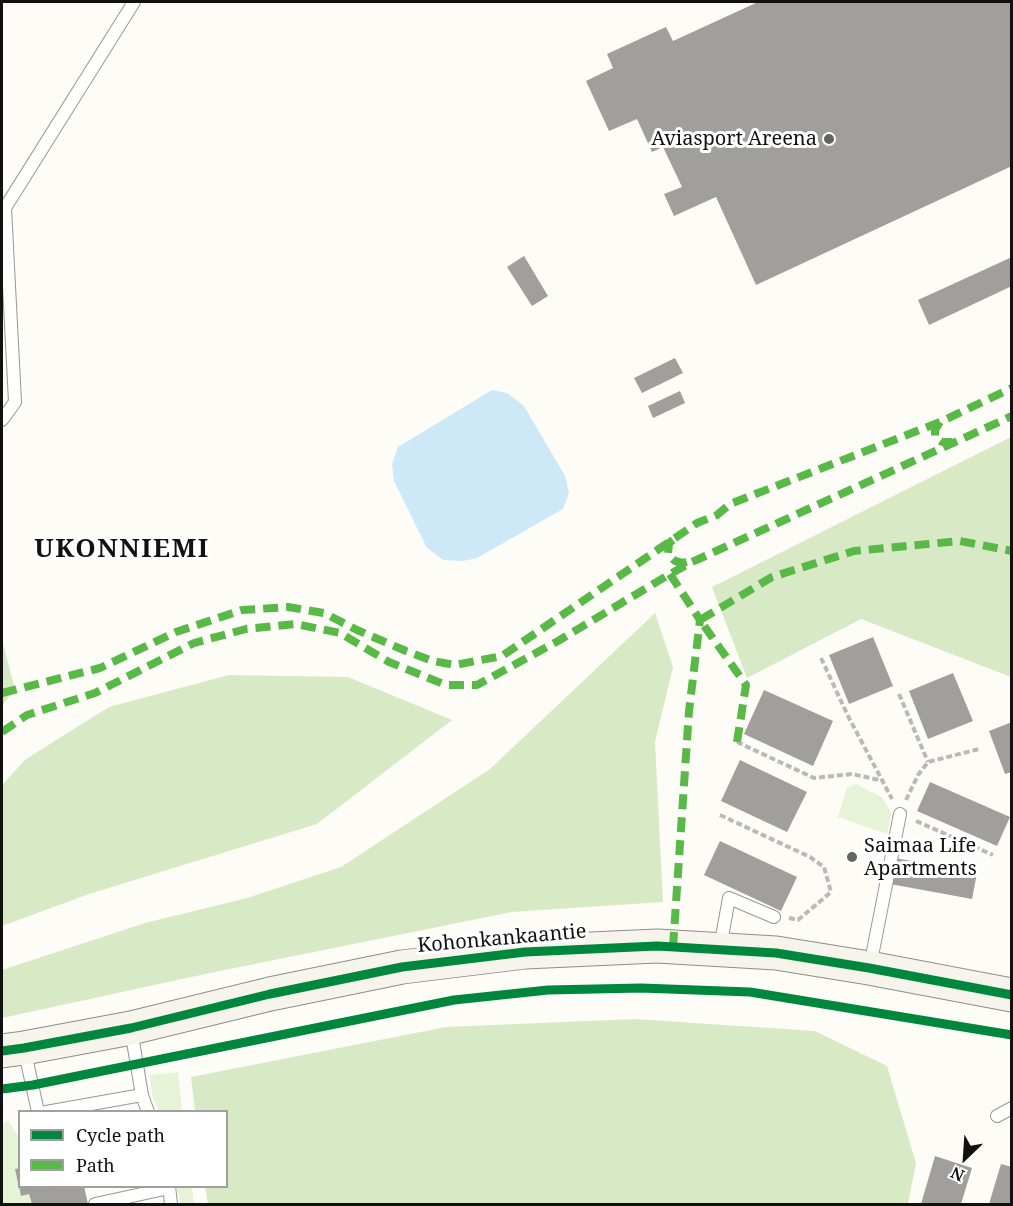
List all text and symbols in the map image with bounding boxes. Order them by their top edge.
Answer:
place label: Aviasport Areena [651,127,817,151]
marker: Aviasport Areena [822,132,836,146]
district label: UKONNIEMI [34,534,210,566]
place label: Saimaa Life Apartments [864,834,977,881]
marker: Saimaa Life Apartments [845,850,859,864]
street label: Kohonkankaantie [417,920,587,958]
legend [18,1110,228,1188]
text: Cycle path [76,1123,165,1147]
north arrow [935,1128,995,1188]
text: Path [76,1153,115,1177]
text: N [947,1162,968,1187]

